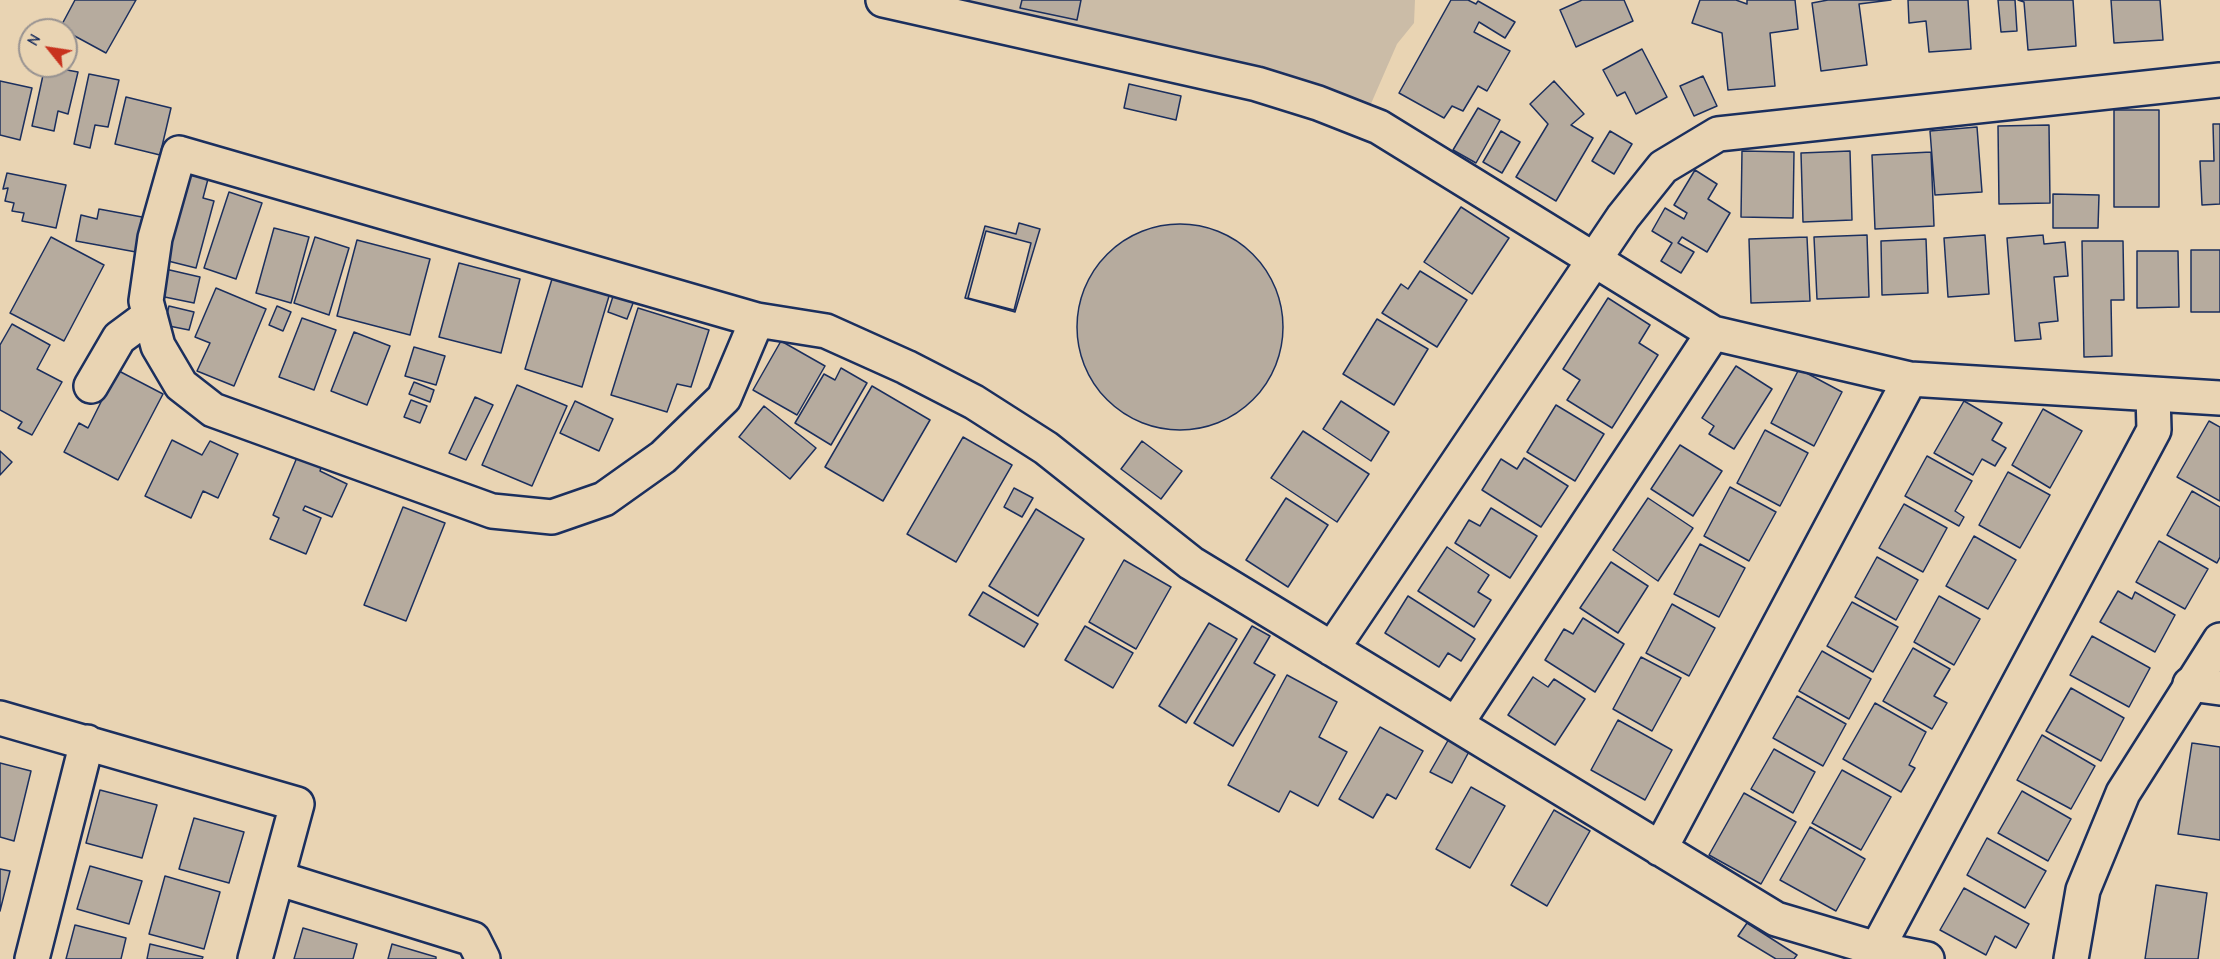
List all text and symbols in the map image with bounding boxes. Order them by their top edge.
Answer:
north arrow [18,18,78,78]
text: N [24,31,45,49]

